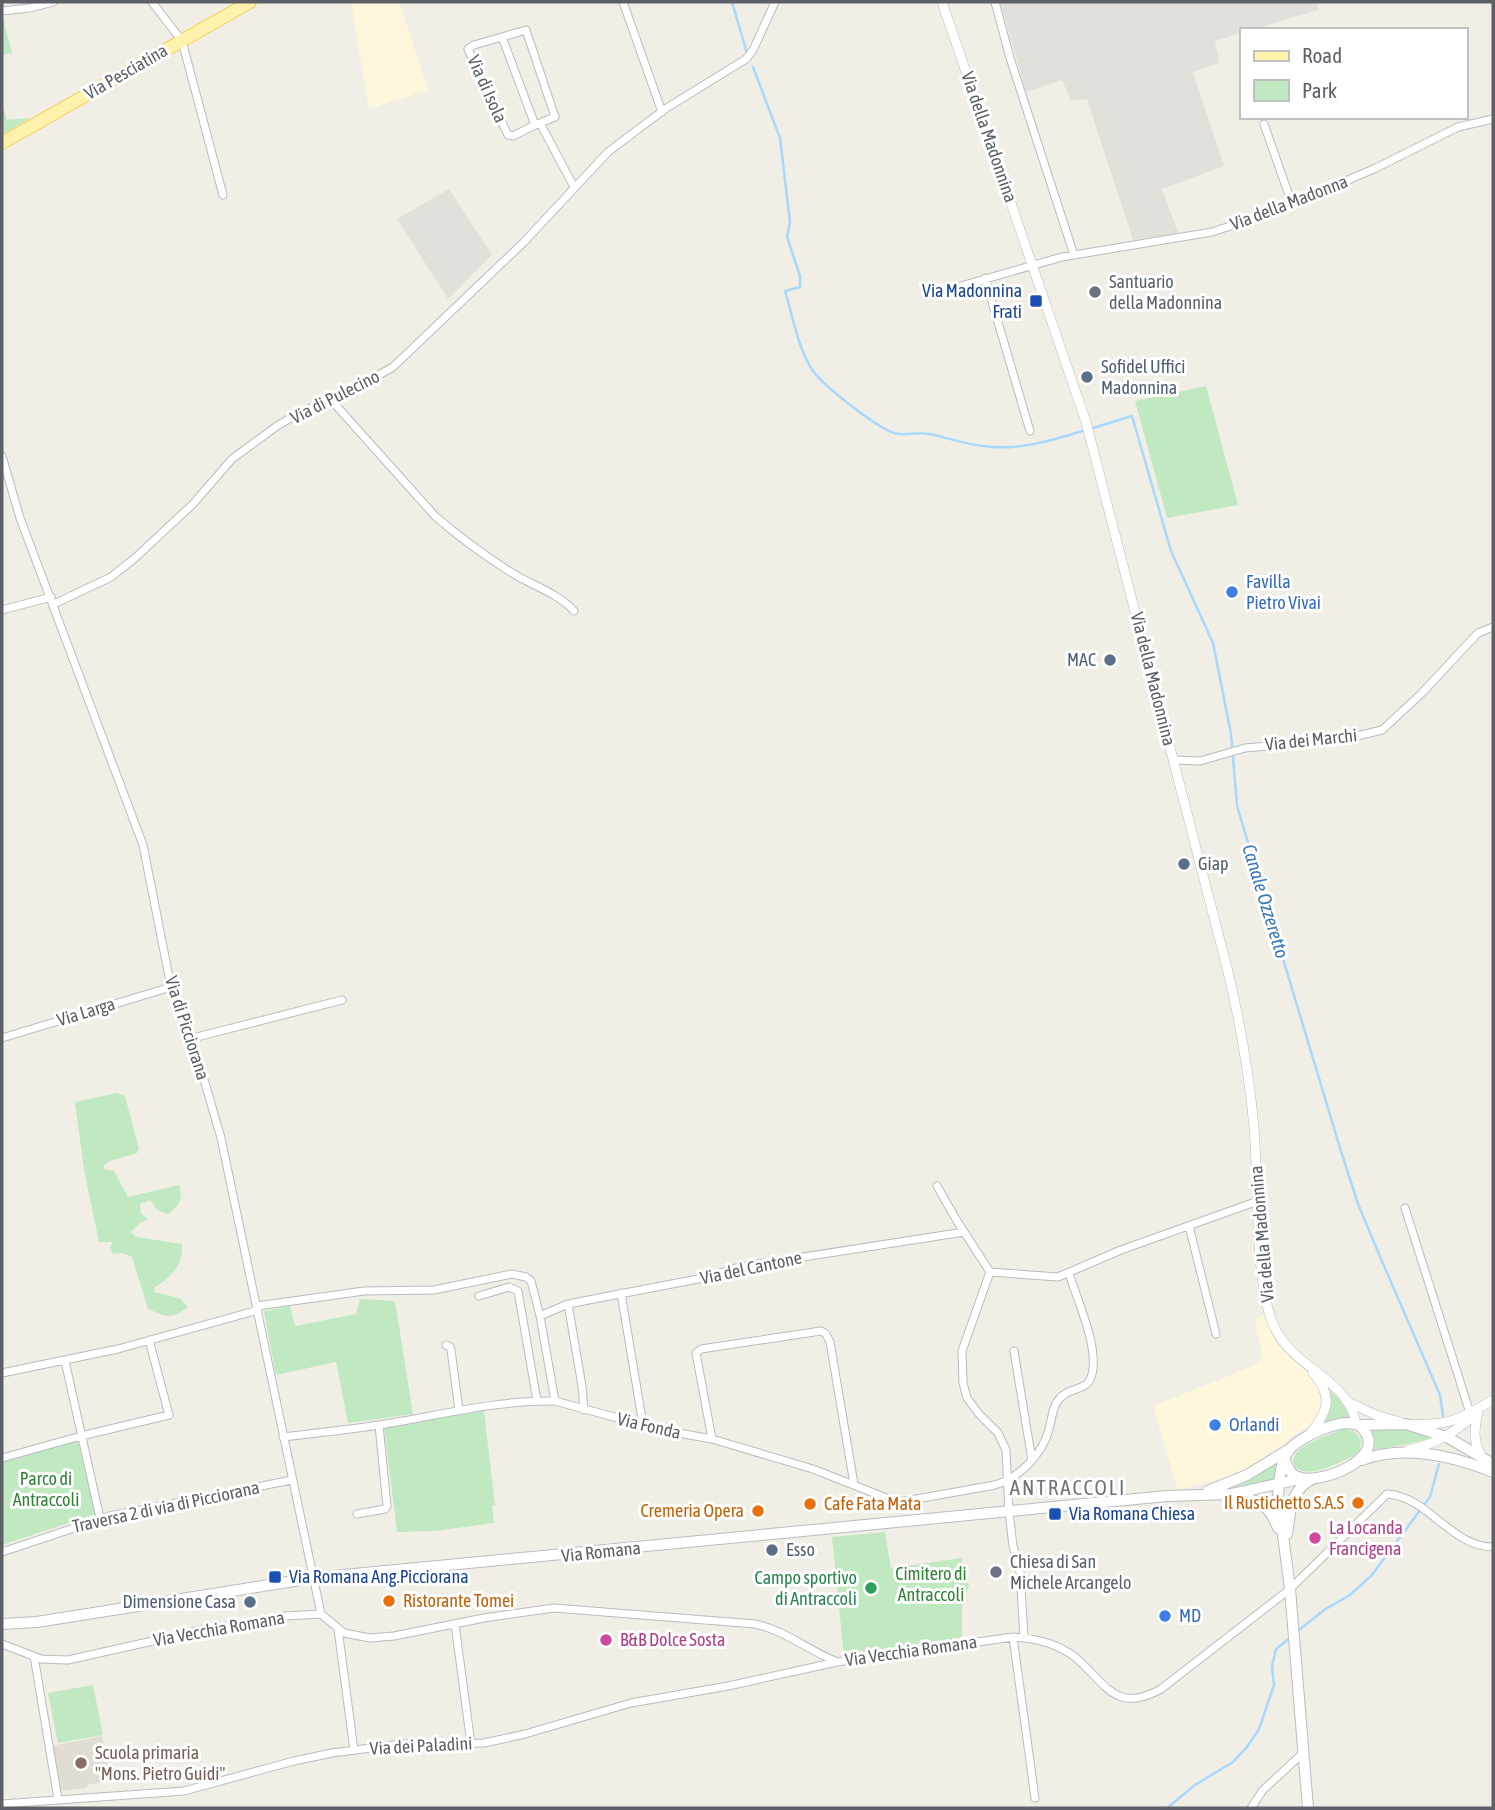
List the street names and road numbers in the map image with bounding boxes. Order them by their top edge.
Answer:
street label: Via Pesciatina [80,39,171,104]
street label: Via di Isola [463,52,512,126]
street label: Via della Madonnina [957,69,1022,205]
street label: Via della Madonna [1227,170,1351,235]
street label: Via di Pulecino [287,365,383,428]
street label: Via della Madonnina [1127,610,1180,748]
street label: Via dei Marchi [1264,724,1358,755]
street label: Via di Picciorana [161,973,214,1082]
street label: Via Larga [54,993,117,1030]
street label: Via della Madonnina [1245,1165,1278,1303]
street label: Via del Cantone [698,1247,804,1289]
street label: Via Fonda [615,1408,683,1443]
street label: Traversa 2 di via di Picciorana [70,1476,261,1537]
street label: Via Romana [560,1537,642,1566]
street label: Via Vecchia Romana [152,1607,286,1650]
street label: Via Vecchia Romana [844,1631,978,1670]
street label: Via dei Paladini [369,1732,473,1759]

